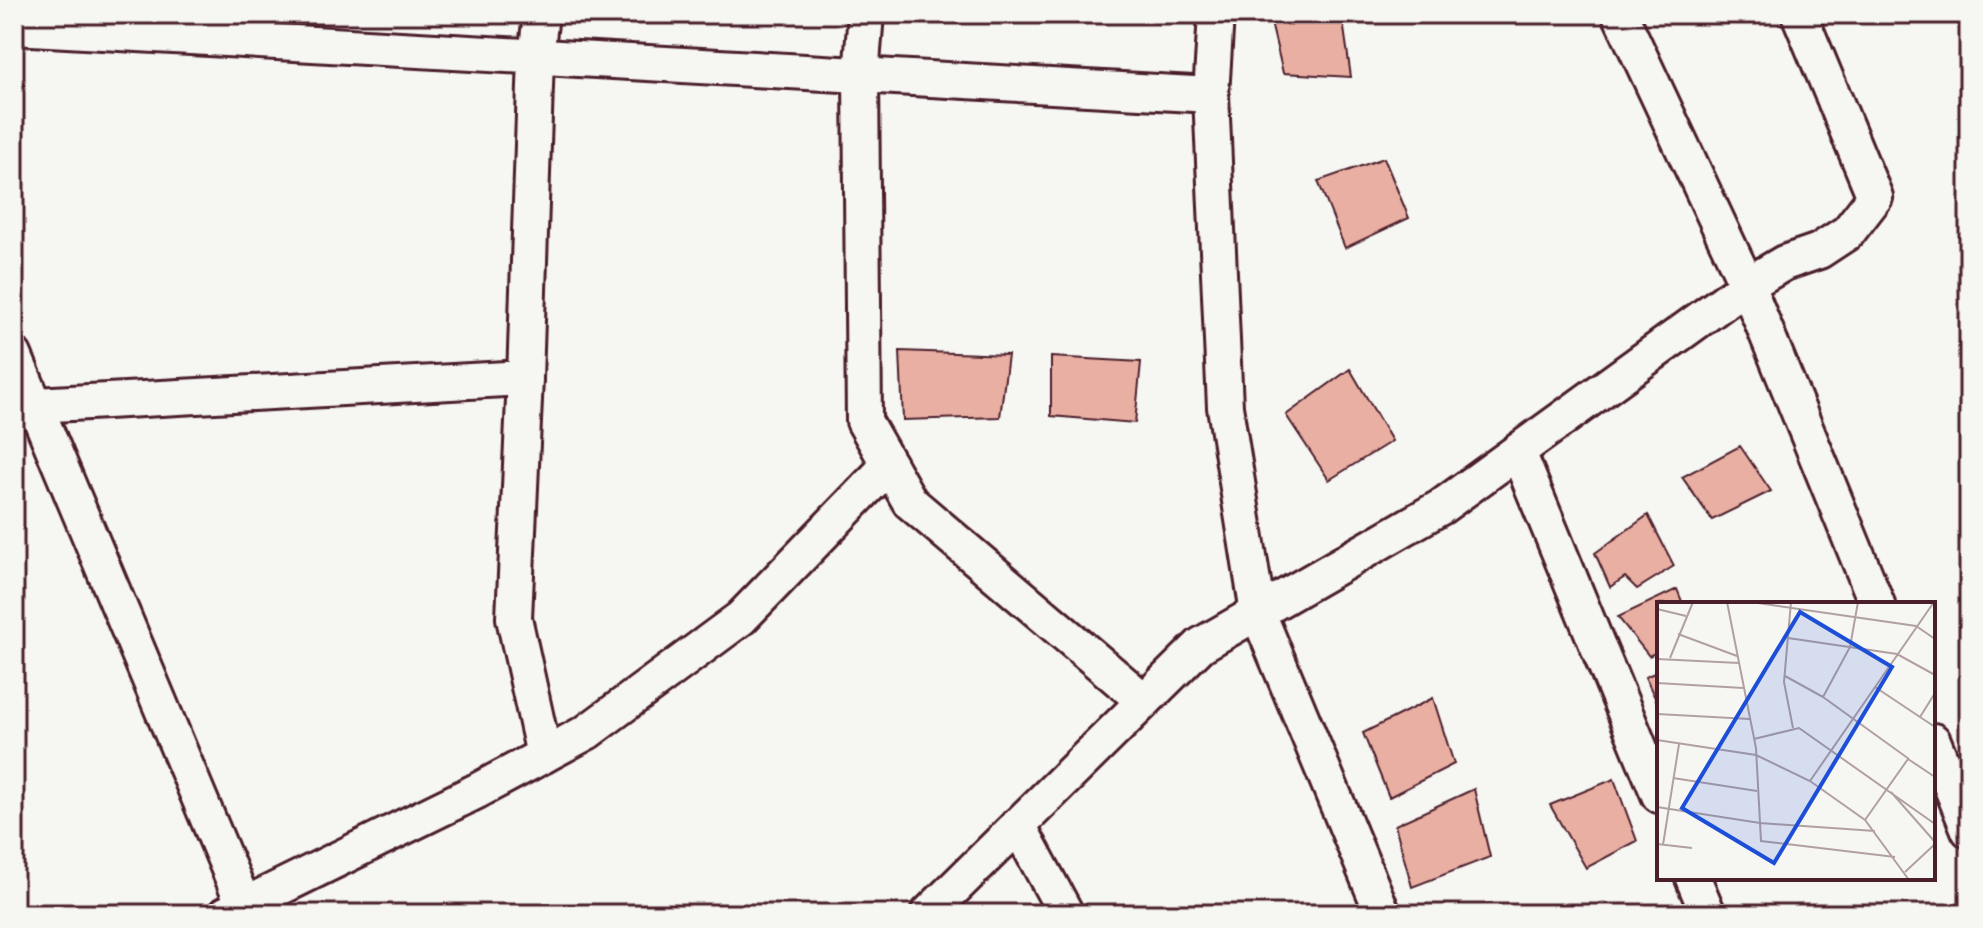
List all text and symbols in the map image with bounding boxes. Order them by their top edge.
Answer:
inset map [1657,602,1935,880]

